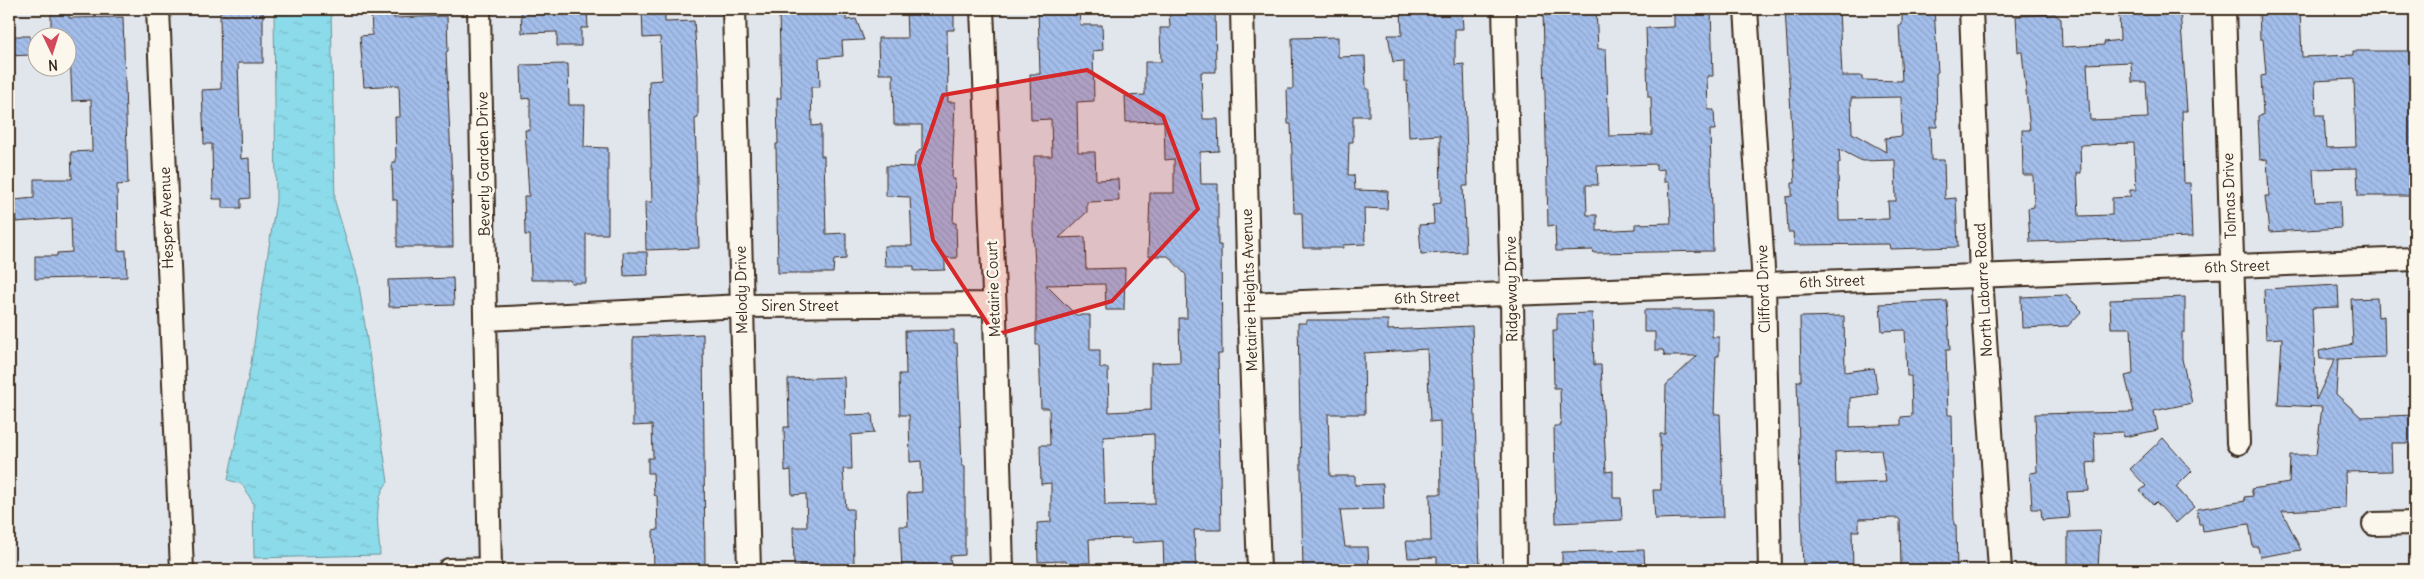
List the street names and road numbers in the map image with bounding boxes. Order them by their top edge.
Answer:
street label: Beverly Garden Drive [472,91,494,237]
street label: Tolmas Drive [2218,153,2240,239]
street label: Hesper Avenue [155,167,177,269]
street label: Metairie Heights Avenue [1237,208,1261,372]
street label: North Labarre Road [1970,222,1996,357]
street label: Ridgeway Drive [1501,236,1521,342]
street label: Metairie Court [982,241,1004,337]
street label: Clifford Drive [1752,244,1774,334]
street label: Melody Drive [731,246,751,334]
street label: 6th Street [2204,255,2270,277]
street label: 6th Street [1799,270,1865,292]
street label: 6th Street [1394,286,1460,308]
street label: Siren Street [761,296,839,315]

